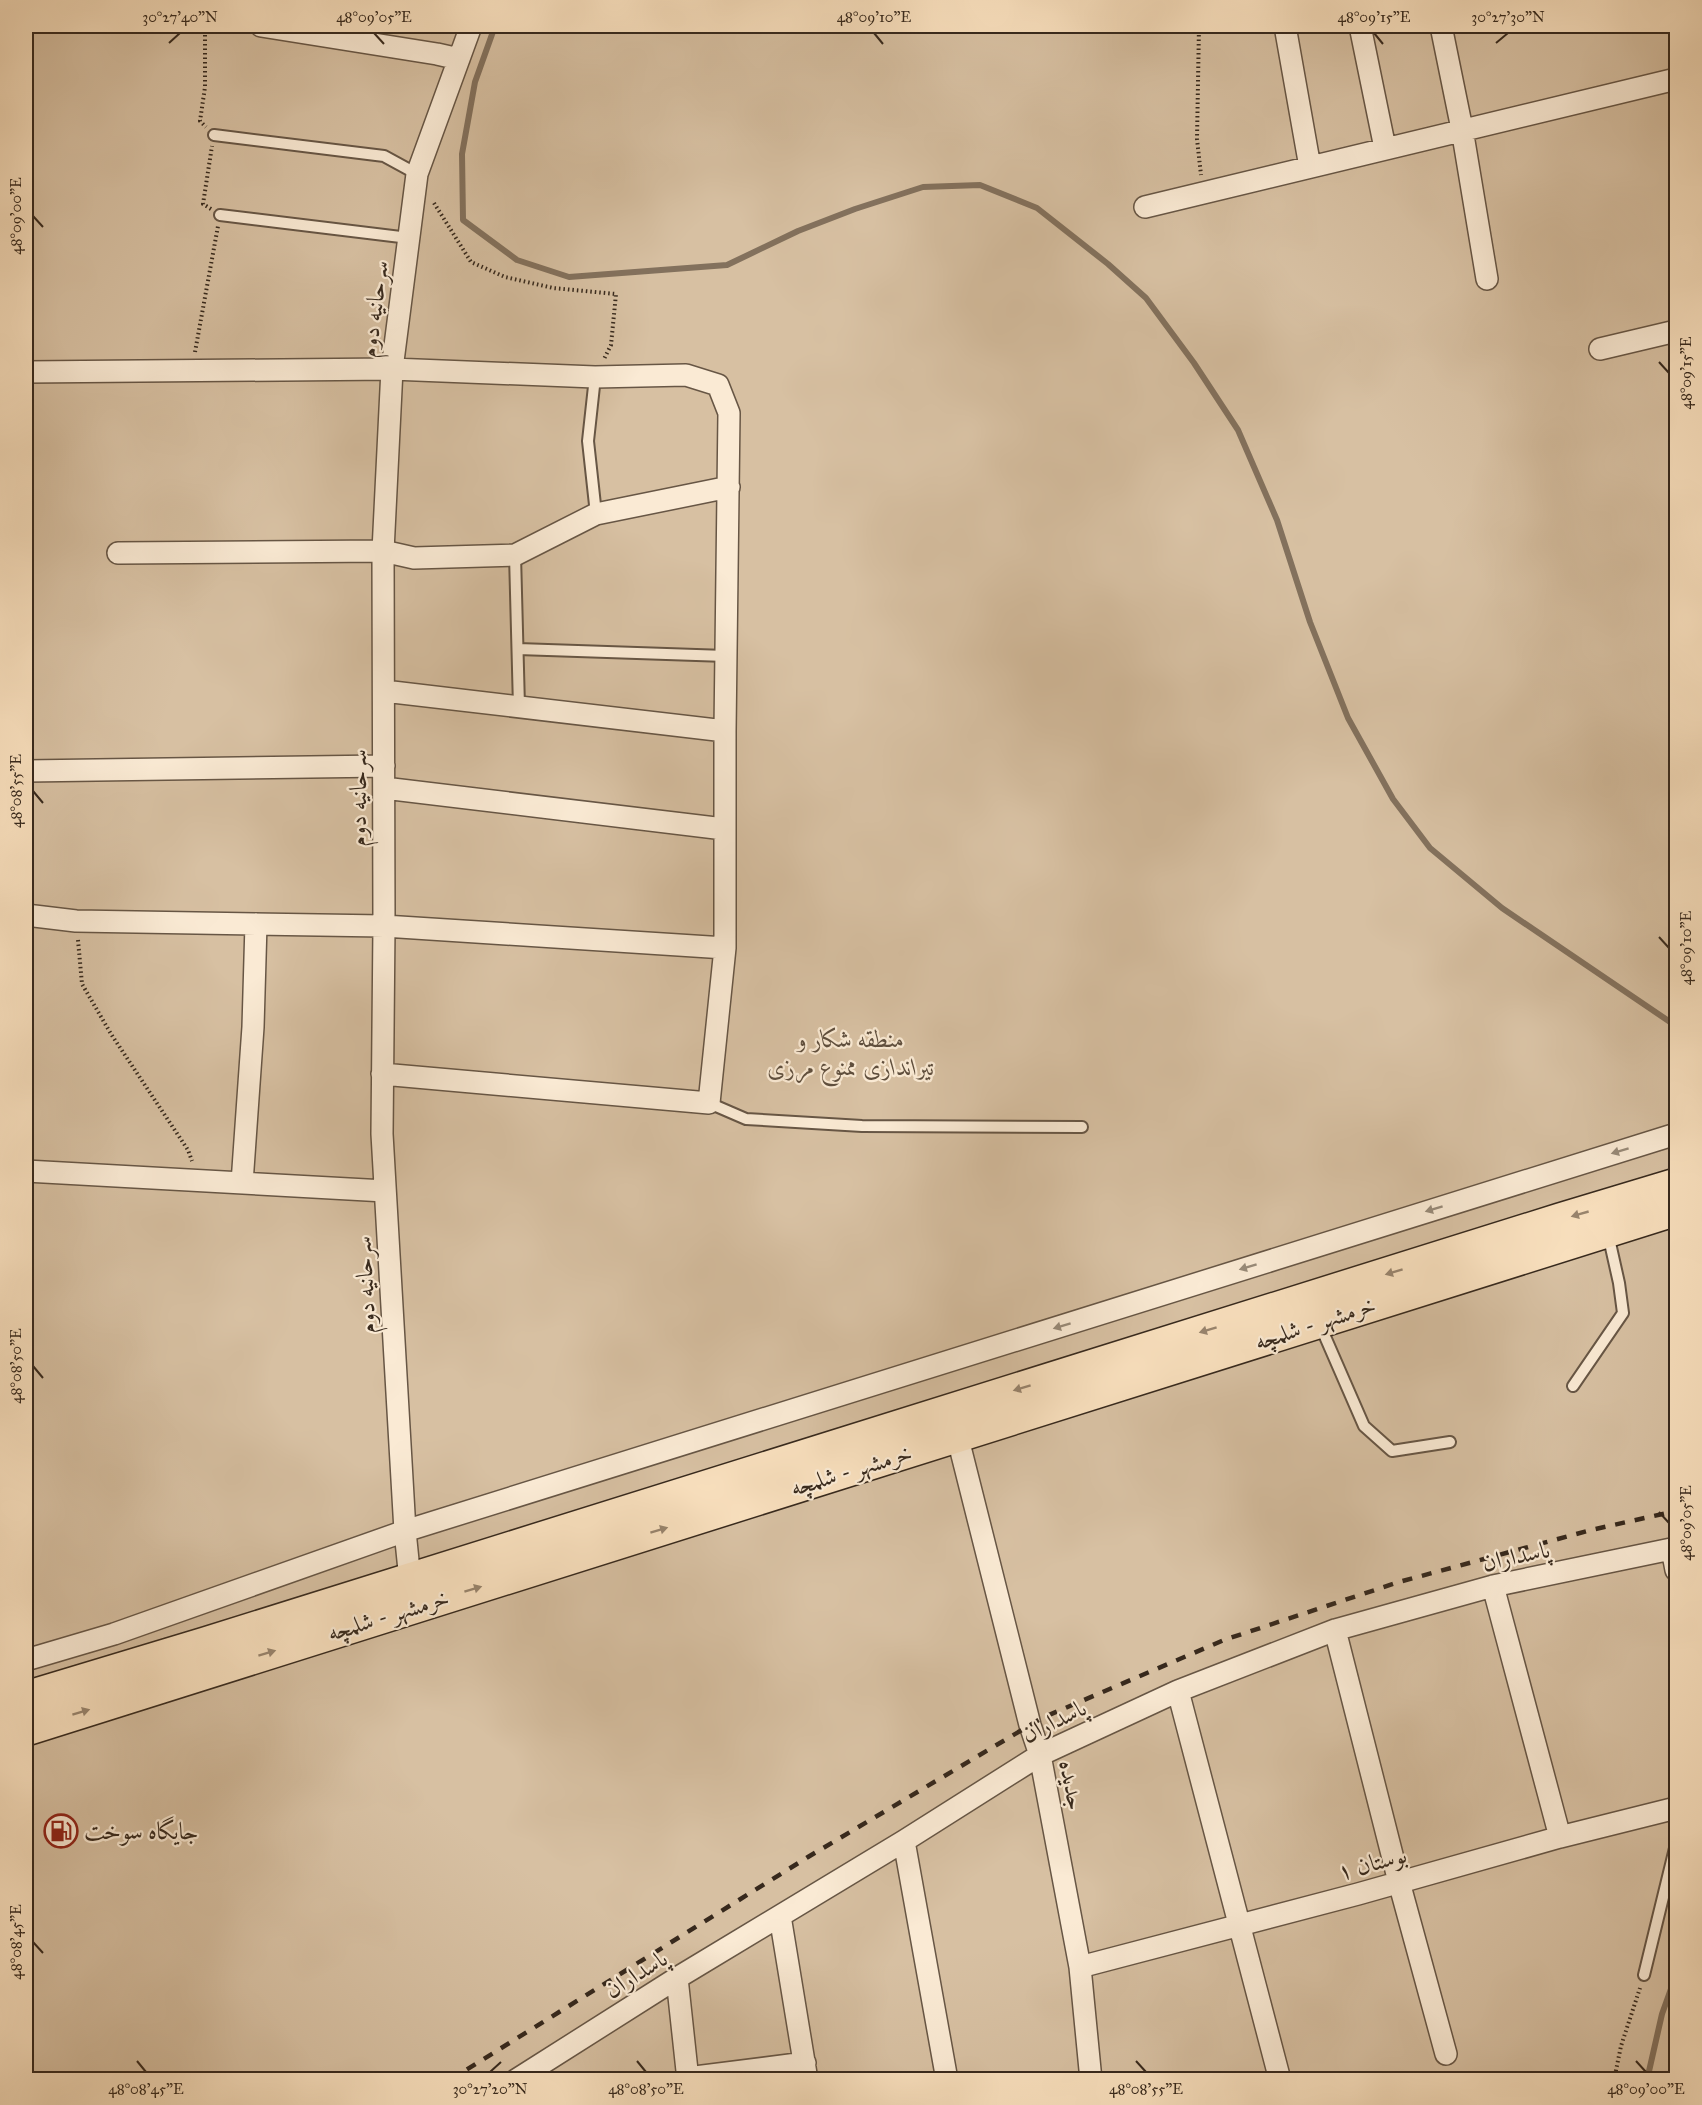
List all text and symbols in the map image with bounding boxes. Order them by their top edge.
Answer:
text: 30°27'40"N [142,8,218,26]
text: 48°09'05"E [336,8,412,26]
text: 48°09'10"E [837,8,912,26]
text: 48°09'15"E [1338,8,1411,26]
text: 30°27'30"N [1471,8,1545,26]
text: 48°09'00"E [7,177,25,255]
street label: سرحانیه دوم [353,259,401,360]
text: 48°09'15"E [1677,336,1695,409]
street label: سرحانیه دوم [343,749,379,847]
text: 48°08'55"E [7,754,25,828]
text: 48°09'10"E [1677,910,1695,985]
park label: منطقه شکار و تیراندازی ممنوع مرزی [767,1024,935,1087]
one-way arrow [1611,1147,1629,1156]
one-way arrow [1425,1205,1443,1214]
one-way arrow [1571,1210,1589,1219]
street label: سرحانیه دوم [347,1235,389,1335]
one-way arrow [1239,1263,1257,1273]
one-way arrow [1385,1268,1403,1277]
street label: خرمشهر - شلمچه [1251,1289,1380,1358]
one-way arrow [1053,1322,1071,1331]
one-way arrow [1199,1326,1217,1335]
text: 48°08'50"E [7,1328,25,1404]
one-way arrow [1013,1384,1031,1393]
street label: خرمشهر - شلمچه [786,1437,916,1504]
text: 48°09'05"E [1677,1485,1695,1561]
one-way arrow [650,1525,668,1534]
street label: پاسداران [1479,1534,1555,1580]
street label: خرمشهر - شلمچه [323,1582,453,1649]
one-way arrow [464,1583,482,1593]
one-way arrow [258,1648,276,1657]
street label: پاسداران [1017,1692,1094,1751]
one-way arrow [72,1707,90,1716]
street label: جدیده [1052,1757,1092,1813]
fuel station icon: جایگاه سوخت [43,1813,79,1849]
place label: جایگاه سوخت [84,1816,199,1846]
street label: بوستان ۱ [1334,1839,1410,1887]
text: 48°08'45"E [7,1904,25,1980]
street label: پاسداران [599,1942,675,2007]
text: 48°08'45"E [108,2080,184,2098]
text: 30°27'20"N [453,2080,528,2098]
text: 48°08'50"E [608,2080,684,2098]
text: 48°08'55"E [1109,2080,1183,2098]
text: 48°09'00"E [1607,2080,1685,2098]

